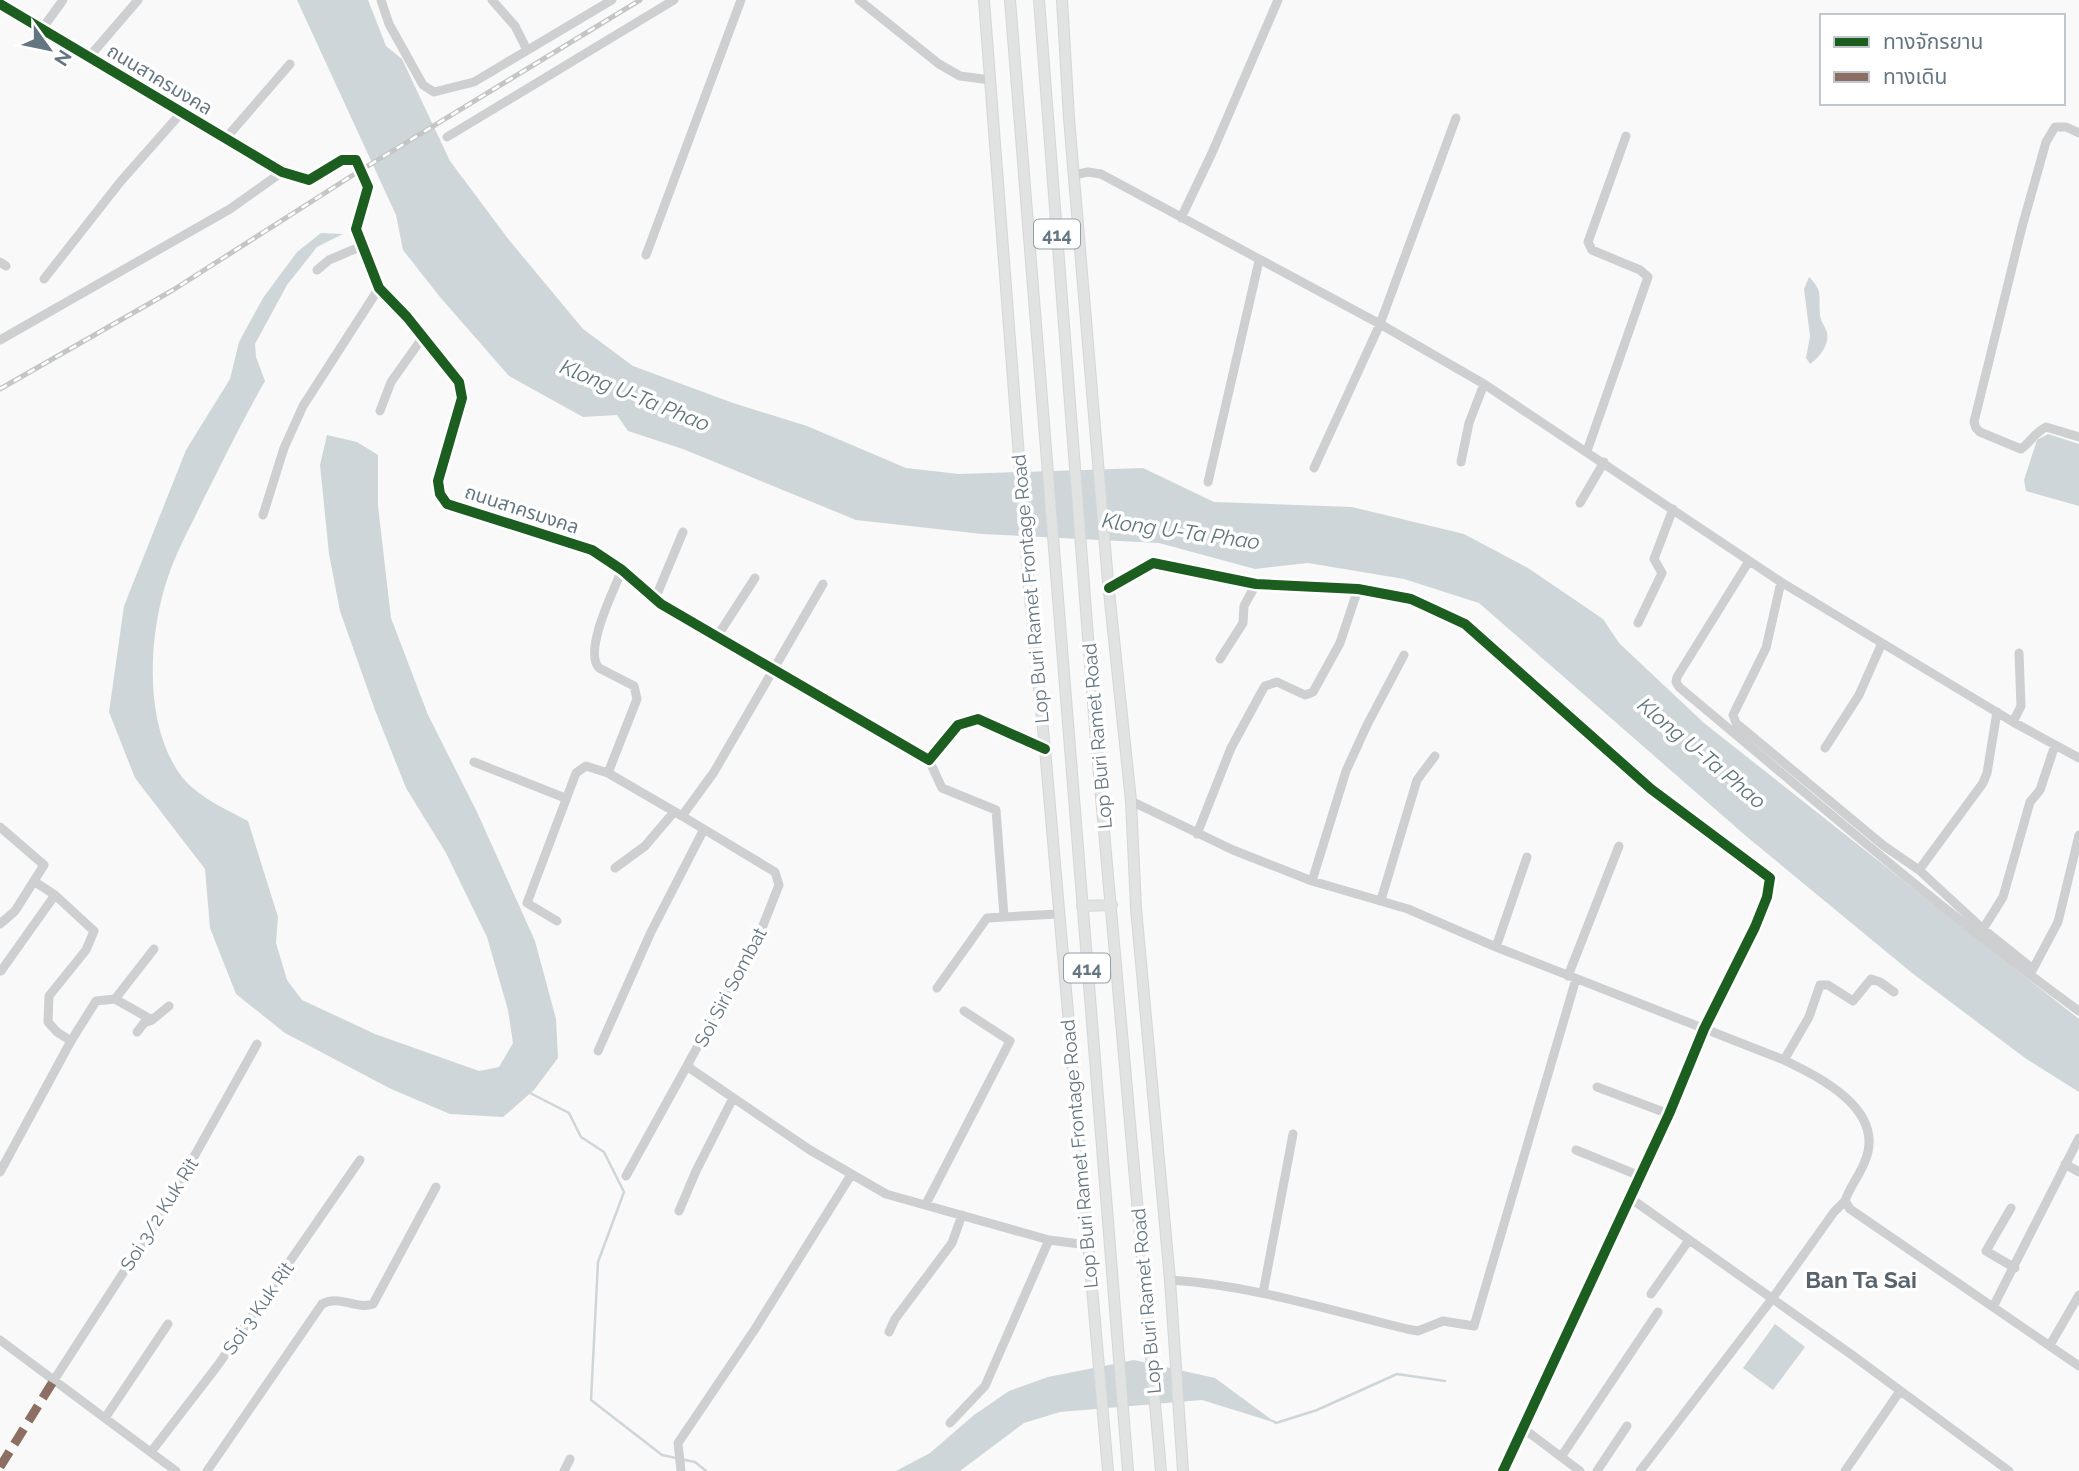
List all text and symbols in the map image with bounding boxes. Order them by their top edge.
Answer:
north arrow [14,14,84,84]
legend [1820,14,2065,105]
text: ทางจักรยาน [1883,29,1984,54]
street label: ถนนสาครมงคล [103,39,217,119]
text: N [50,46,76,70]
text: ทางเดิน [1883,64,1947,89]
road number: 414 [1034,220,1080,248]
water label: Klong U-Ta Phao [557,354,713,436]
street label: Lop Buri Ramet Frontage Road [1007,454,1053,724]
street label: ถนนสาครมงคล [462,480,582,538]
water label: Klong U-Ta Phao [1100,508,1262,554]
street label: Lop Buri Ramet Road [1078,642,1116,830]
water label: Klong U-Ta Phao [1633,692,1771,814]
street label: Soi Siri Sombat [689,923,771,1050]
road number: 414 [1064,953,1110,982]
street label: Lop Buri Ramet Frontage Road [1056,1019,1102,1289]
street label: Soi 3/2 Kuk Rit [116,1153,203,1274]
street label: Lop Buri Ramet Road [1127,1207,1165,1395]
street label: Soi 3 Kuk Rit [218,1257,298,1358]
district label: Ban Ta Sai [1805,1266,1917,1293]

